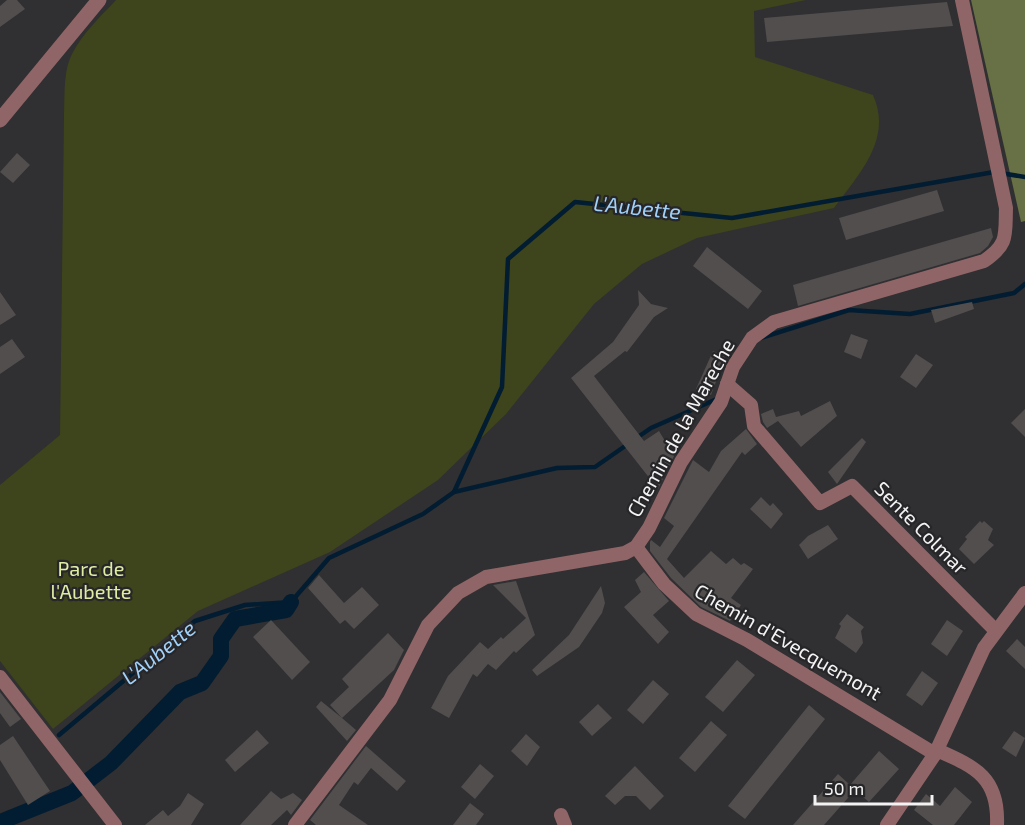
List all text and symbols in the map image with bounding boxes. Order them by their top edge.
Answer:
water label: L'Aubette [592,189,682,224]
street label: Chemin de la Mareche [621,334,739,521]
street label: Sente Colmar [870,476,973,579]
park label: Parc de l'Aubette [51,556,131,603]
street label: Chemin d'Evecquemont [691,578,886,705]
water label: L'Aubette [116,615,200,689]
scale bar [815,768,932,806]
text: 50 m [824,777,864,799]

